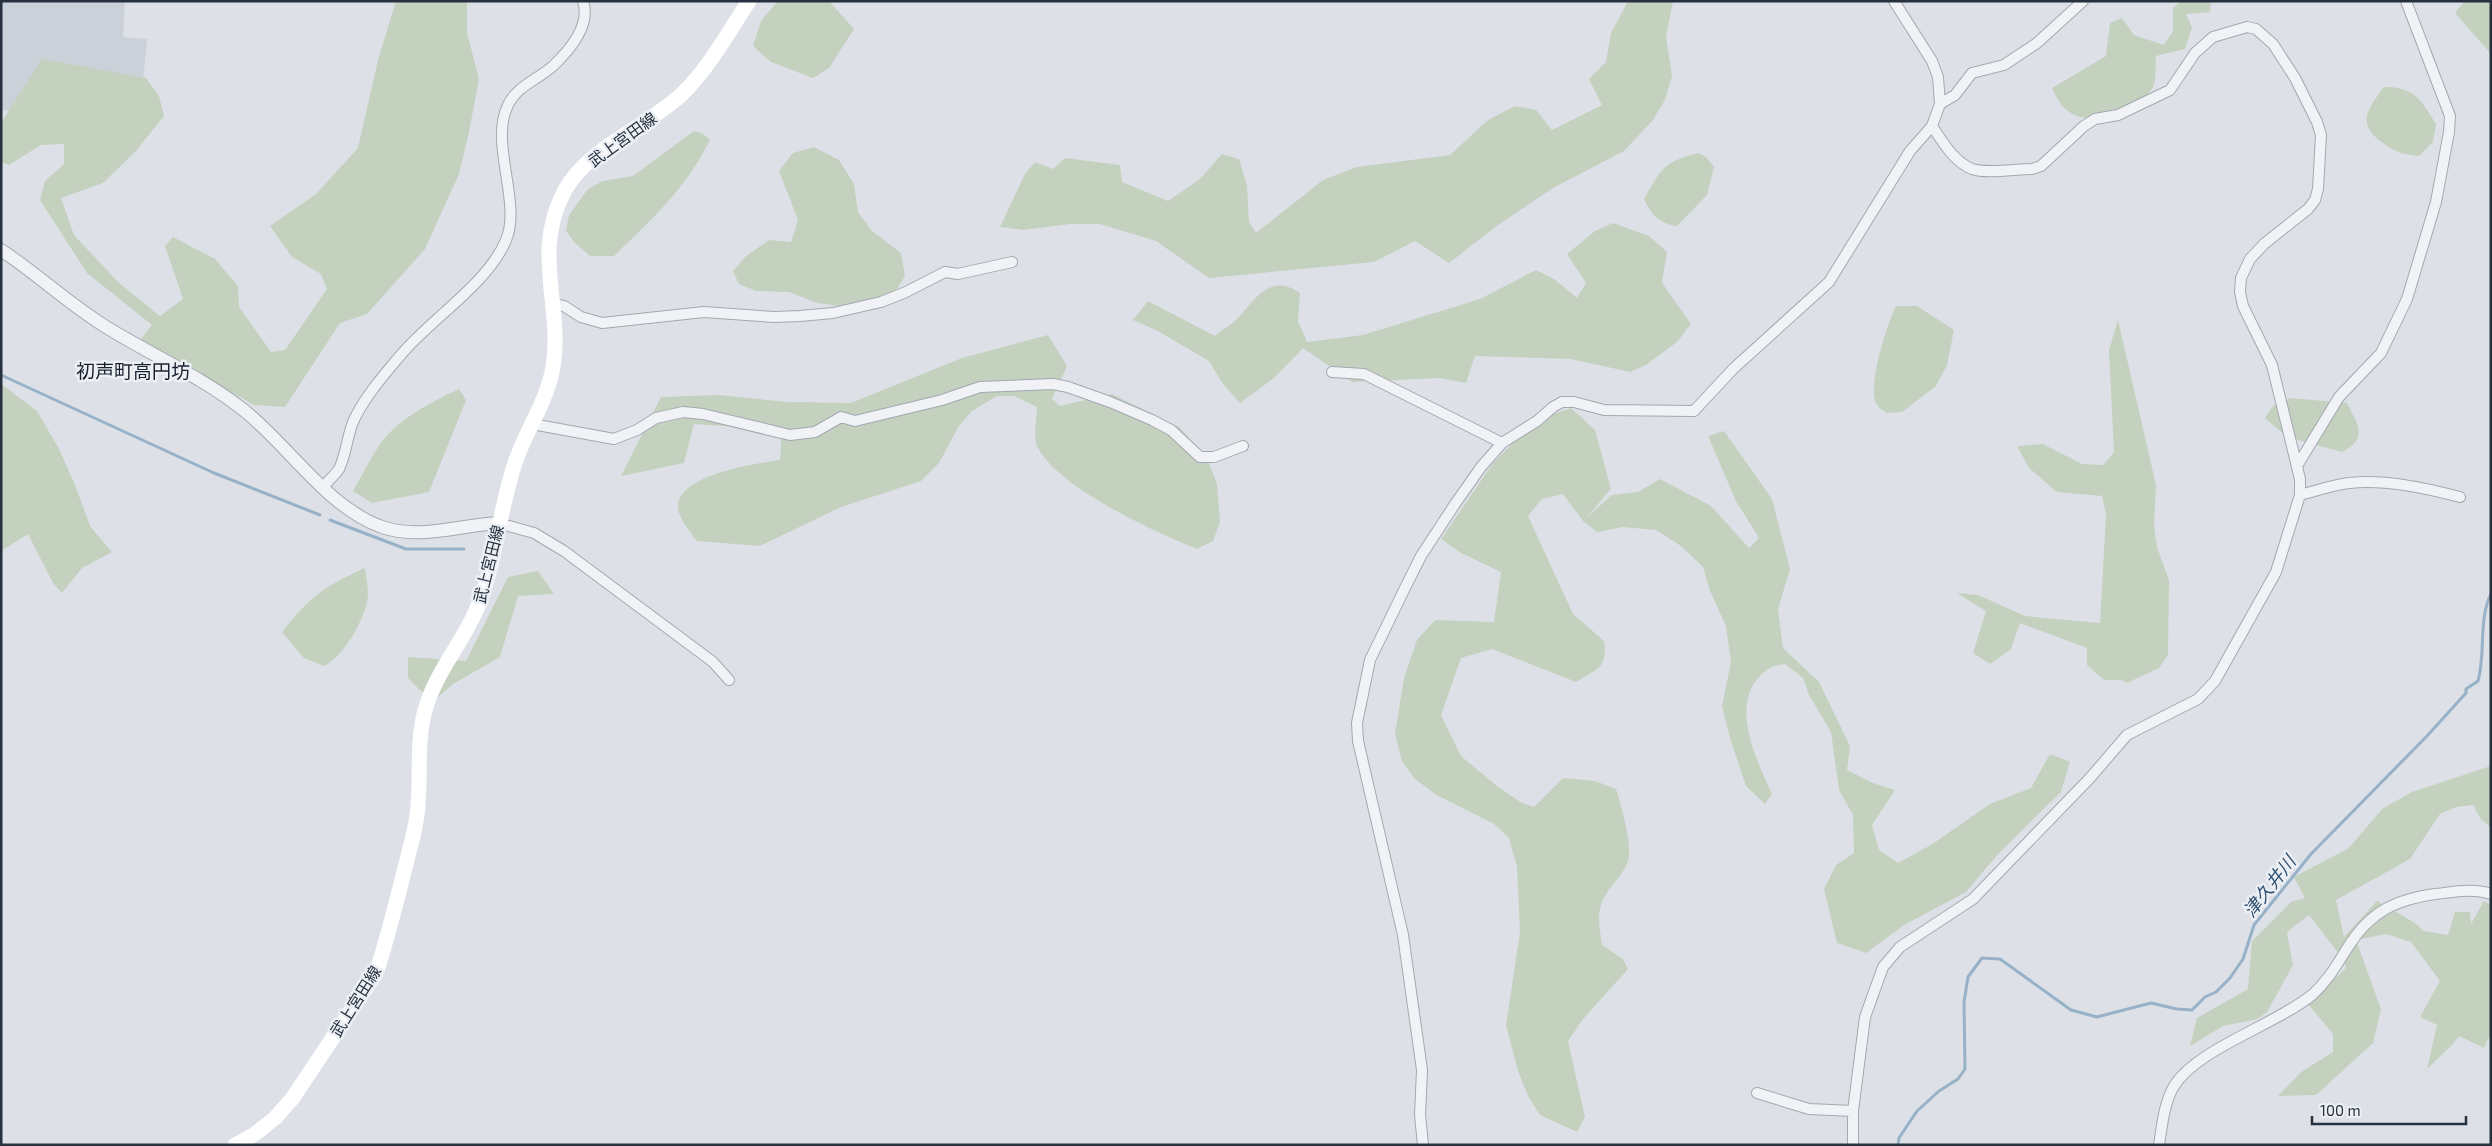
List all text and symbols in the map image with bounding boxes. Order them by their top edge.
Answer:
street label: 武上宮田線 [584,108,660,170]
district label: 初声町高円坊 [76,359,190,382]
street label: 武上宮田線 [469,523,507,605]
water label: 津久井川 [2238,849,2301,921]
street label: 武上宮田線 [326,962,384,1040]
scale bar [2312,1094,2466,1126]
text: 100 m [2320,1101,2361,1119]

